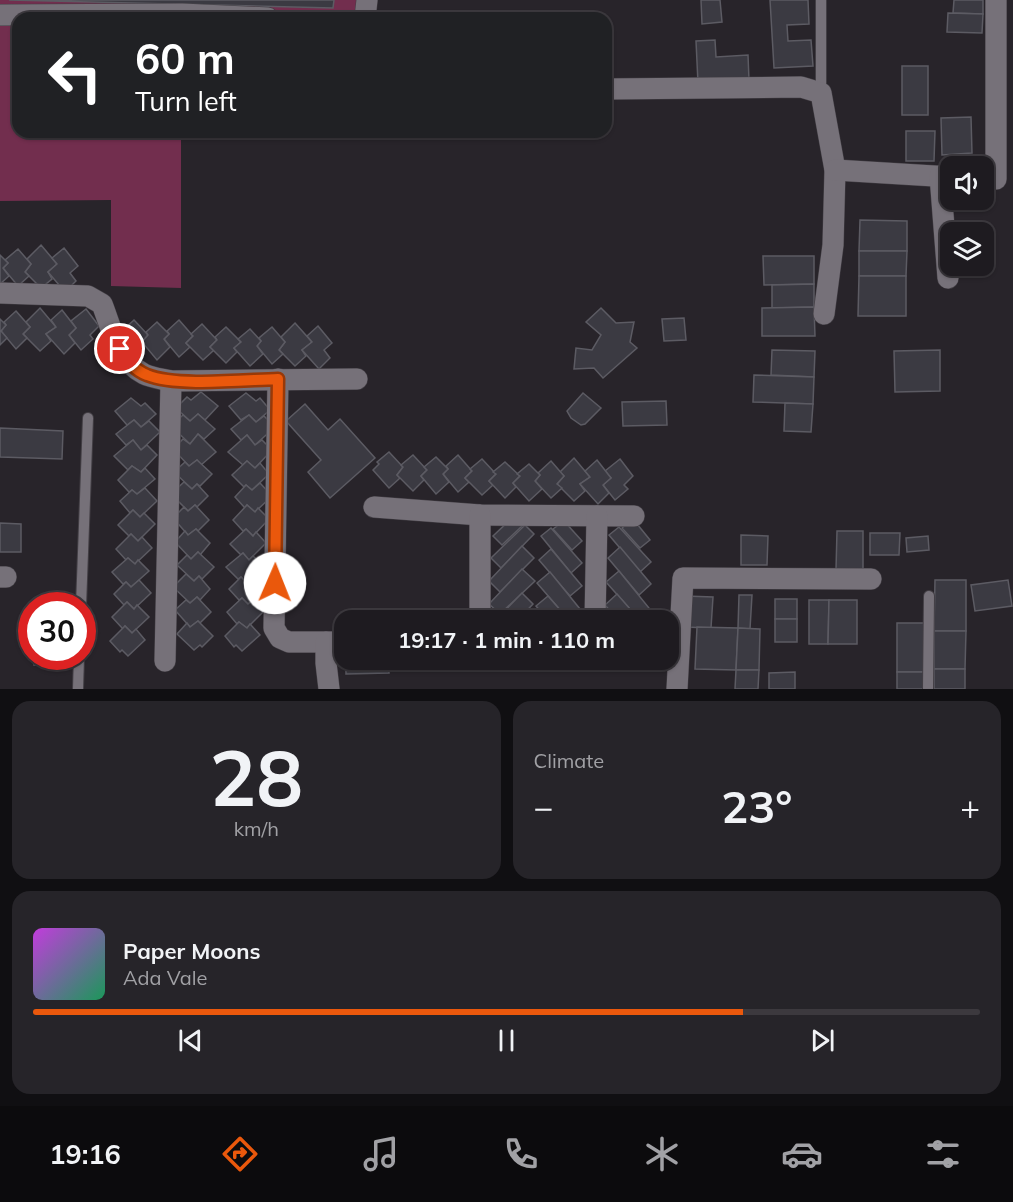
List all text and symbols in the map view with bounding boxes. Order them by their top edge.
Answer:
text: 60 m [135,32,235,85]
icon: left [36,36,114,114]
text: Turn left [135,84,237,118]
map controls [940,156,994,276]
button: sound [940,156,994,210]
button: layers [940,222,994,276]
pin [94,323,145,374]
icon: arrive [103,332,136,365]
position arrow [243,551,307,615]
speed limit sign: 30 [18,592,96,670]
text: 19:17 · 1 min · 110 m [398,626,615,654]
text: 28 [209,728,303,826]
text: Climate [534,748,604,773]
text: 23° [721,778,792,834]
text: − [534,786,553,827]
text: + [960,786,980,827]
text: km/h [234,816,279,841]
text: Paper Moons [123,937,261,965]
text: Ada Vale [123,965,207,990]
icon: previous [174,1024,207,1057]
icon: pause [490,1024,523,1057]
icon: next [806,1024,839,1057]
icon: directions [219,1133,261,1175]
icon: music [360,1133,402,1175]
icon: phone [500,1133,542,1175]
icon: climate [641,1133,683,1175]
icon: car [781,1133,823,1175]
icon: filters [922,1133,964,1175]
text: 19:16 [49,1137,121,1171]

